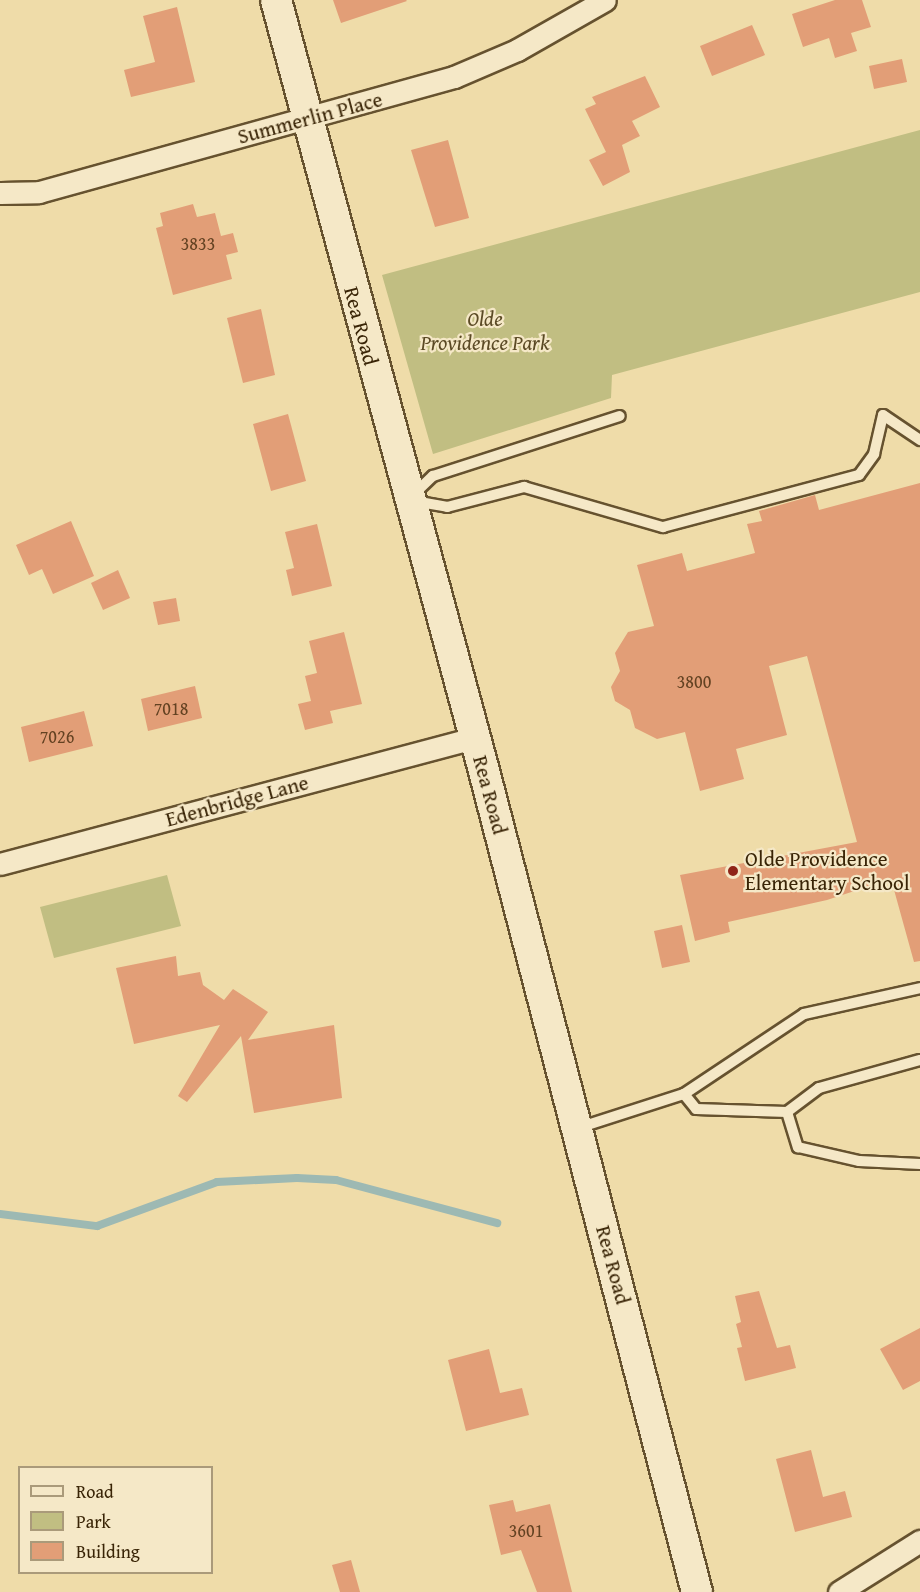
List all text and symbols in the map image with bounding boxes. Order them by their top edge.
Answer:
street label: Summerlin Place [235,87,385,149]
house number: 3833 [181,233,215,255]
street label: Rea Road [338,284,384,368]
park label: Olde Providence Park [420,306,550,356]
house number: 3800 [677,671,711,693]
house number: 7018 [154,698,188,720]
house number: 7026 [40,726,74,748]
street label: Rea Road [467,753,513,837]
street label: Edenbridge Lane [163,770,311,832]
place label: Olde Providence Elementary School [745,846,910,896]
marker: Olde Providence Elementary School [726,864,740,878]
street label: Rea Road [590,1223,636,1307]
legend [18,1466,213,1574]
text: Road [76,1478,114,1505]
text: Park [76,1508,111,1535]
house number: 3601 [509,1520,543,1542]
text: Building [76,1538,140,1565]

